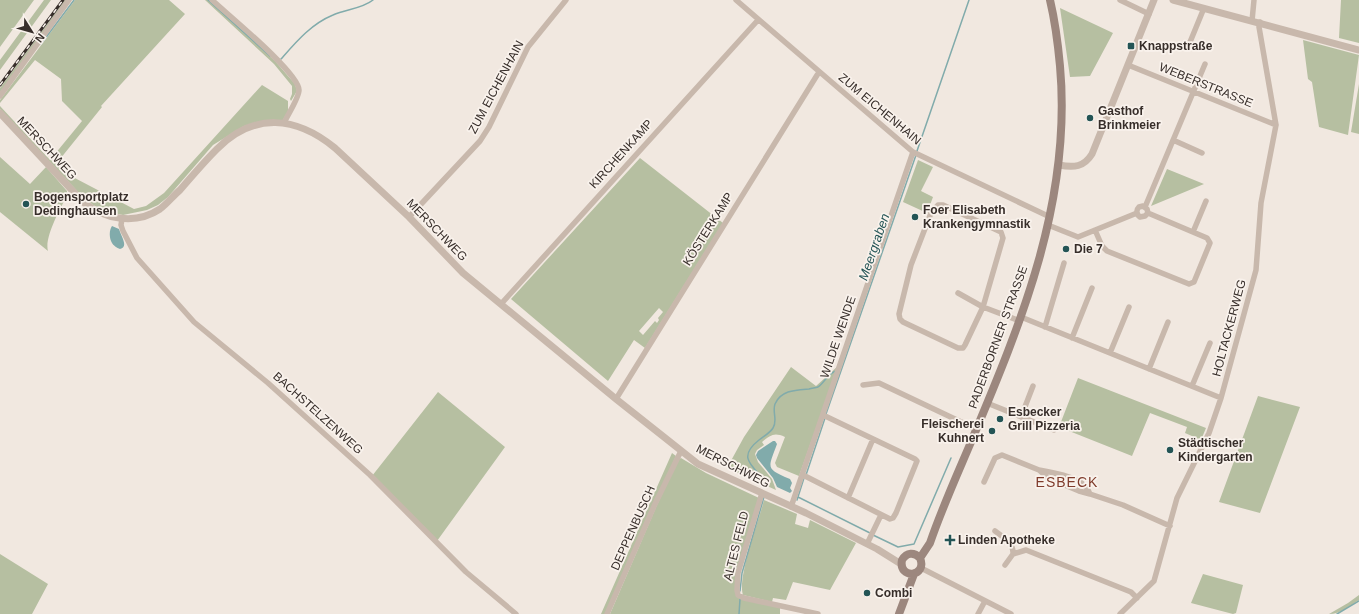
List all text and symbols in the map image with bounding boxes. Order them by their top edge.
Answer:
north arrow [12,12,52,52]
text: N [33,31,47,45]
street label: ZUM EICHENHAIN [466,38,526,136]
place label: Knappstraße [1139,39,1213,53]
marker: Knappstraße [1126,41,1136,51]
street label: WEBERSTRASSE [1157,60,1255,110]
street label: ZUM EICHENHAIN [836,70,924,148]
place label: Gasthof Brinkmeier [1098,104,1161,132]
marker: Gasthof Brinkmeier [1085,113,1095,123]
street label: MERSCHWEG [14,114,80,182]
street label: KIRCHENKAMP [586,117,656,191]
place label: Bogensportplatz Dedinghausen [34,190,129,218]
street label: KÖSTERKAMP [680,190,736,268]
street label: MERSCHWEG [404,196,470,264]
marker: Bogensportplatz Dedinghausen [21,199,31,209]
place label: Foer Elisabeth Krankengymnastik [923,203,1031,231]
water label: Meergraben [855,211,893,283]
marker: Foer Elisabeth Krankengymnastik [910,212,920,222]
place label: Die 7 [1074,242,1103,256]
marker: Die 7 [1061,244,1071,254]
street label: PADERBORNER STRASSE [966,264,1030,410]
street label: HOLTACKERWEG [1209,278,1249,378]
street label: WILDE WENDE [817,294,859,380]
street label: BACHSTELZENWEG [270,369,366,457]
place label: Esbecker Grill Pizzeria [1008,405,1080,433]
marker: Esbecker Grill Pizzeria [995,414,1005,424]
place label: Fleischerei Kuhnert [921,417,984,445]
marker: Fleischerei Kuhnert [987,426,997,436]
place label: Städtischer Kindergarten [1178,436,1253,464]
street label: MERSCHWEG [694,441,772,491]
marker: Städtischer Kindergarten [1165,445,1175,455]
district label: ESBECK [1036,474,1098,490]
street label: DEPPENBUSCH [608,483,658,573]
street label: ALTES FELD [721,509,751,582]
place label: Linden Apotheke [958,533,1055,547]
marker: Linden Apotheke [945,535,955,545]
place label: Combi [875,586,912,600]
marker: Combi [862,588,872,598]

